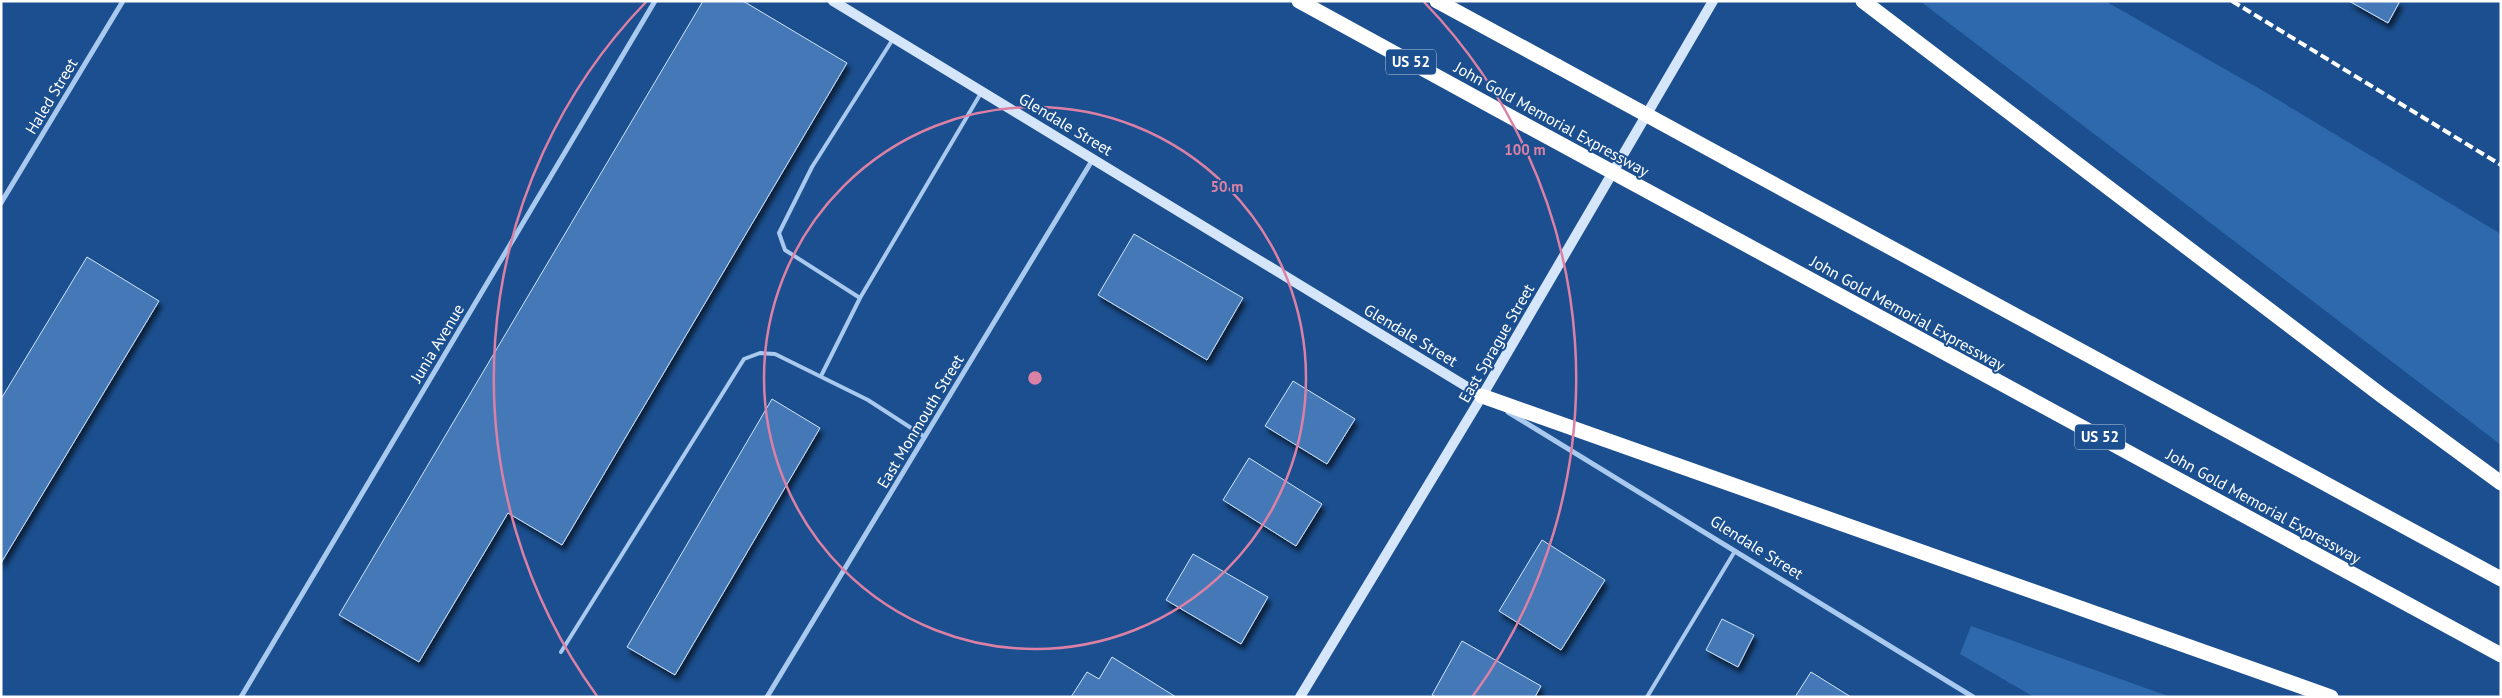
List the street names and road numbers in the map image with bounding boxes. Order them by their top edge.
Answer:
road number: US 52 [1386,50,1436,74]
street label: Haled Street [20,54,82,138]
street label: John Gold Memorial Expressway [1450,57,1653,181]
street label: Glendale Street [1015,88,1117,160]
street label: John Gold Memorial Expressway [1806,251,2009,375]
street label: East Sprague Street [1454,279,1538,406]
street label: Glendale Street [1360,299,1462,371]
street label: Junia Avenue [405,300,468,387]
street label: East Monmouth Street [872,350,968,491]
road number: US 52 [2075,424,2125,450]
street label: John Gold Memorial Expressway [2162,444,2365,568]
street label: Glendale Street [1707,510,1808,584]

